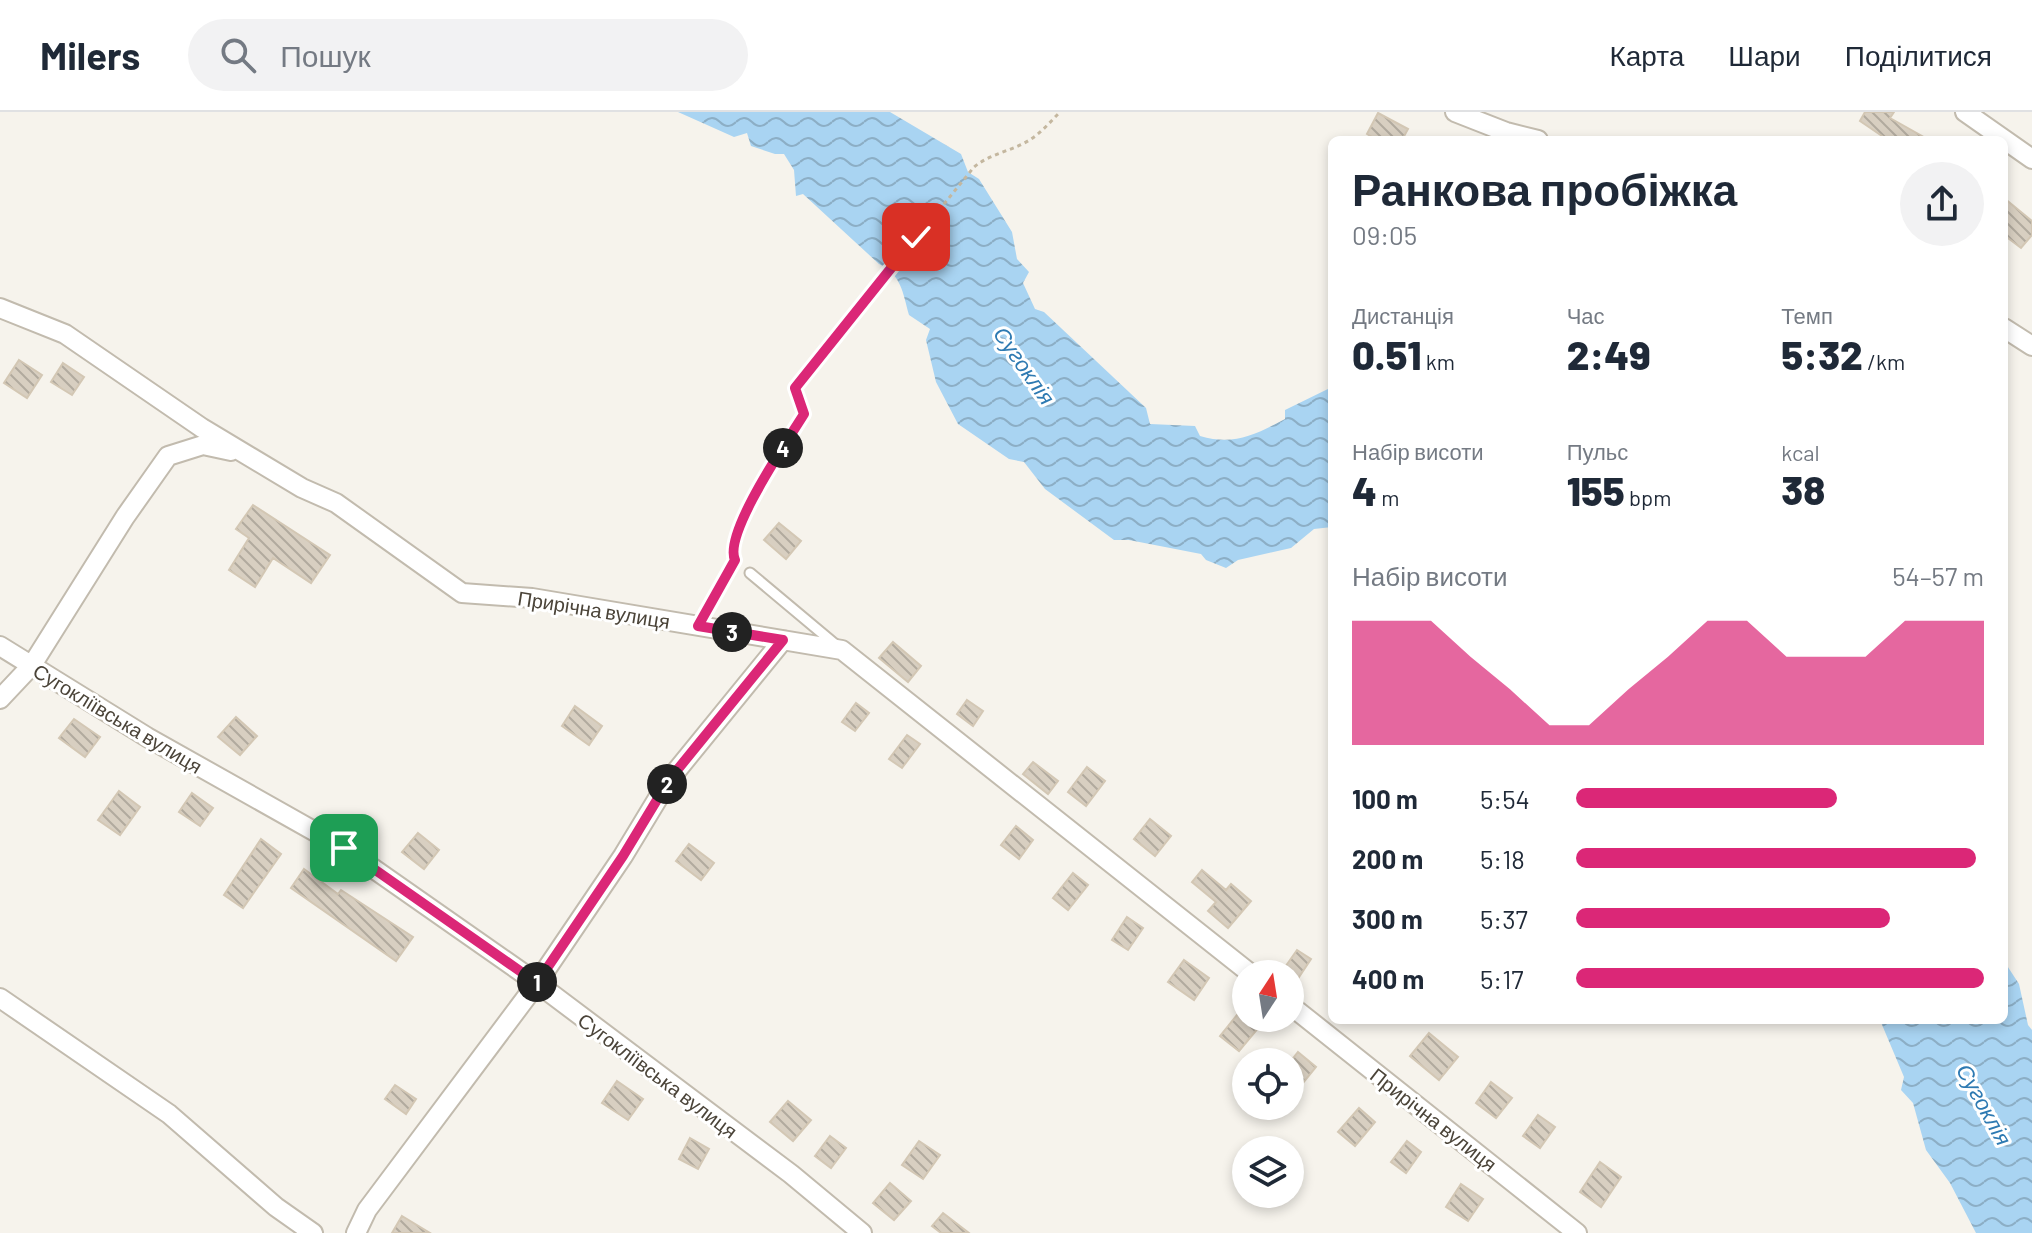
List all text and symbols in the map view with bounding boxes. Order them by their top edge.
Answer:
search box [188,19,748,91]
text: Milers [40,32,140,78]
icon: search [216,33,260,77]
text: Пошук [280,37,371,73]
text: Карта [1609,38,1684,72]
text: Шари [1728,38,1801,72]
text: Поділитися [1845,38,1992,72]
text: Ранкова пробіжка [1352,162,1737,215]
button: share [1900,162,1984,246]
pin [882,203,950,271]
icon: check [894,215,938,259]
text: 09:05 [1352,219,1417,250]
text: Дистанція [1352,302,1454,328]
text: Час [1567,302,1605,328]
text: Темп [1781,302,1833,328]
water label: Сугоклія [988,321,1061,410]
text: 0.51 [1352,330,1421,378]
text: 2:49 [1567,330,1651,378]
text: 5:32 [1781,330,1863,378]
text: km [1421,348,1455,374]
text: /km [1863,348,1905,374]
pin: 4 [763,428,803,468]
text: 4 [776,435,790,461]
text: Набір висоти [1352,438,1484,464]
text: Пульс [1567,438,1628,464]
text: kcal [1781,439,1820,465]
text: 38 [1781,465,1825,513]
text: 4 [1352,466,1377,514]
text: 155 [1567,466,1625,514]
text: m [1377,484,1400,510]
text: bpm [1625,484,1671,510]
text: Набір висоти [1352,560,1508,591]
text: 54–57 m [1892,560,1984,591]
street label: Прирічна вулиця [516,585,672,633]
pin: 3 [712,612,752,652]
text: 3 [726,619,738,645]
street label: Сугокліївська вулиця [29,658,207,778]
pin: 2 [647,764,687,804]
text: 2 [661,771,673,797]
text: 100 m [1352,783,1418,814]
text: 5:54 [1480,783,1530,814]
pin [310,814,378,882]
icon: arrive [322,826,366,870]
text: 200 m [1352,843,1423,874]
text: 5:18 [1480,843,1525,874]
text: 300 m [1352,903,1423,934]
text: 5:37 [1480,903,1528,934]
north arrow [1232,960,1304,1032]
map controls [1232,960,1304,1208]
pin: 1 [517,962,557,1002]
text: 400 m [1352,963,1424,994]
text: 5:17 [1480,963,1524,994]
text: 1 [533,969,541,995]
street label: Сугокліївська вулиця [574,1007,742,1143]
button: locate [1232,1048,1304,1120]
water label: Сугоклія [1951,1059,2018,1150]
street label: Прирічна вулиця [1366,1062,1502,1176]
button: layers [1232,1136,1304,1208]

